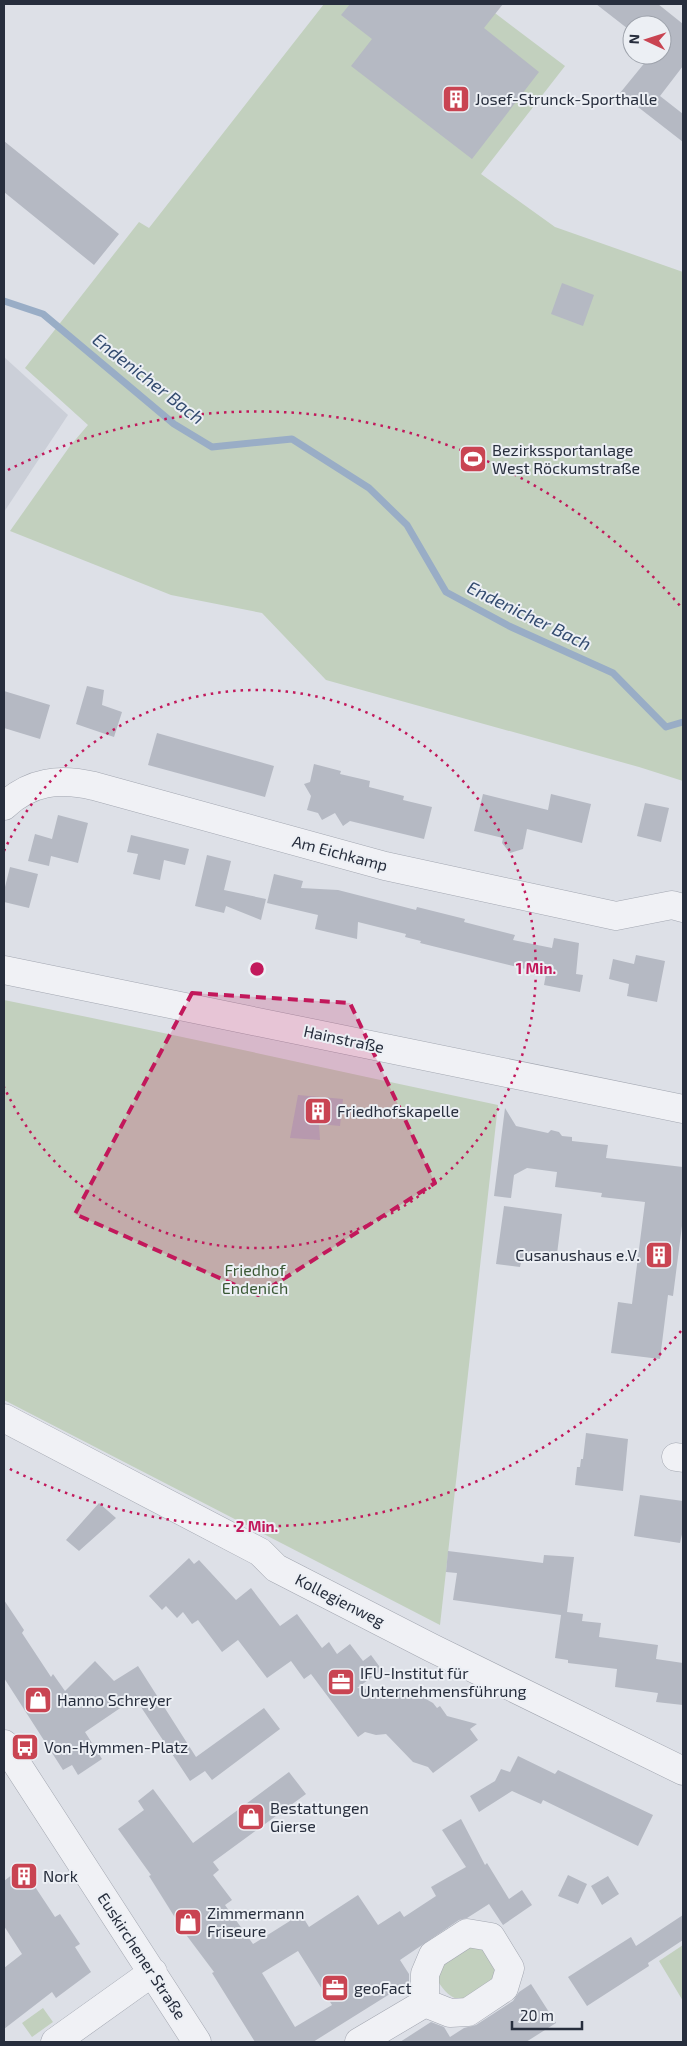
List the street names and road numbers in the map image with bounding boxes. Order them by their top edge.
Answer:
street label: Am Eichkamp [290,831,390,874]
street label: Hainstraße [302,1021,386,1056]
street label: Kollegienweg [292,1569,388,1630]
street label: Euskirchener Straße [94,1889,191,2023]

